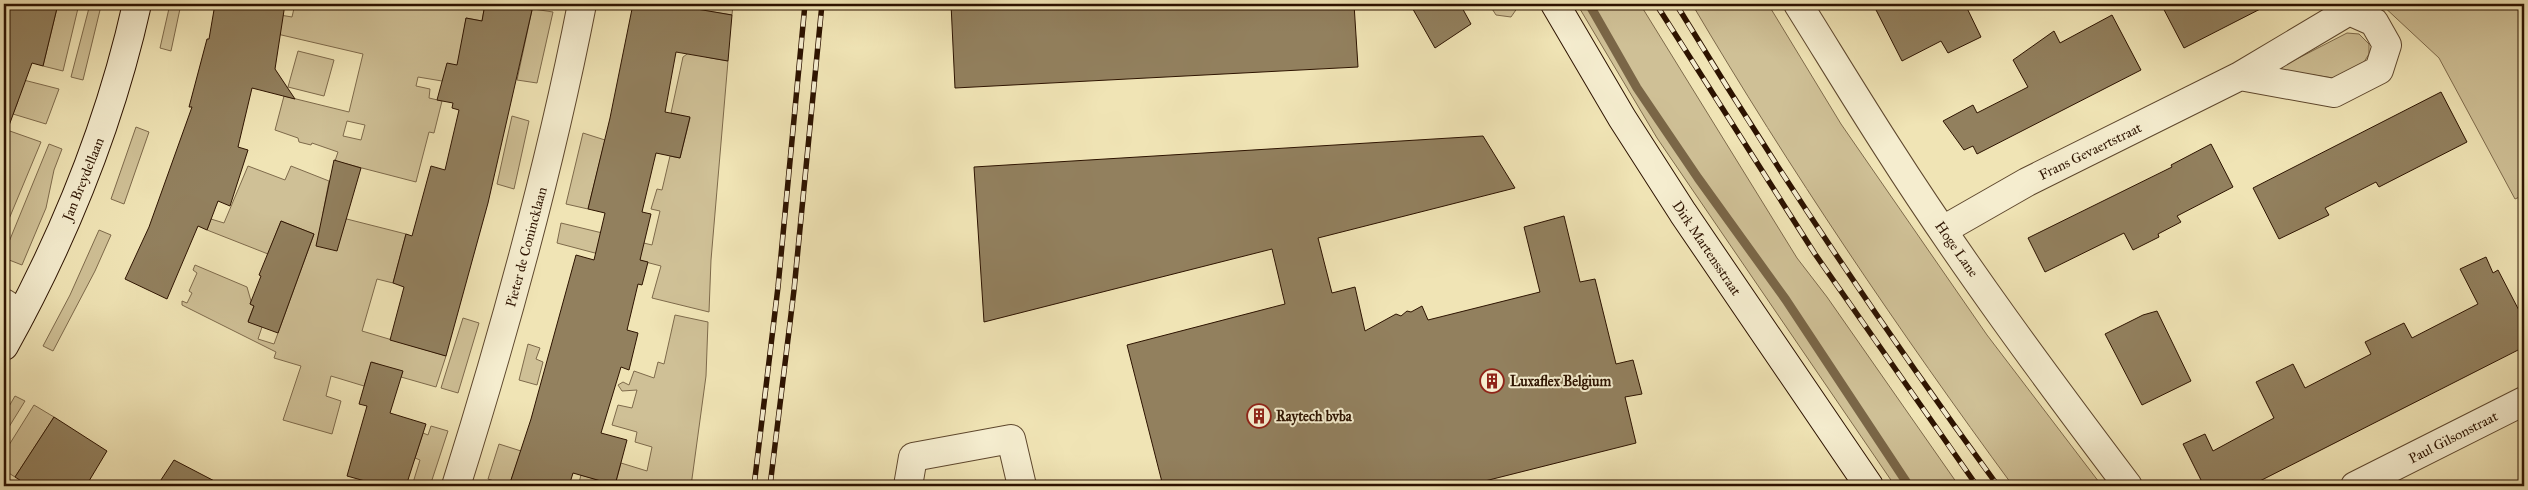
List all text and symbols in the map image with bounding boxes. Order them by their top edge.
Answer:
street label: Frans Gevaertstraat [2036,119,2144,184]
street label: Jan Breydellaan [58,135,109,225]
street label: Pieter de Conincklaan [502,185,551,309]
street label: Dirk Martensstraat [1669,198,1745,299]
street label: Hoge Lane [1931,218,1982,281]
building icon: Luxaflex Belgium [1479,368,1505,394]
place label: Luxaflex Belgium [1510,373,1612,391]
building icon: Raytech bvba [1246,403,1272,429]
place label: Raytech bvba [1276,408,1353,426]
street label: Paul Gilsonstraat [2406,408,2501,467]

